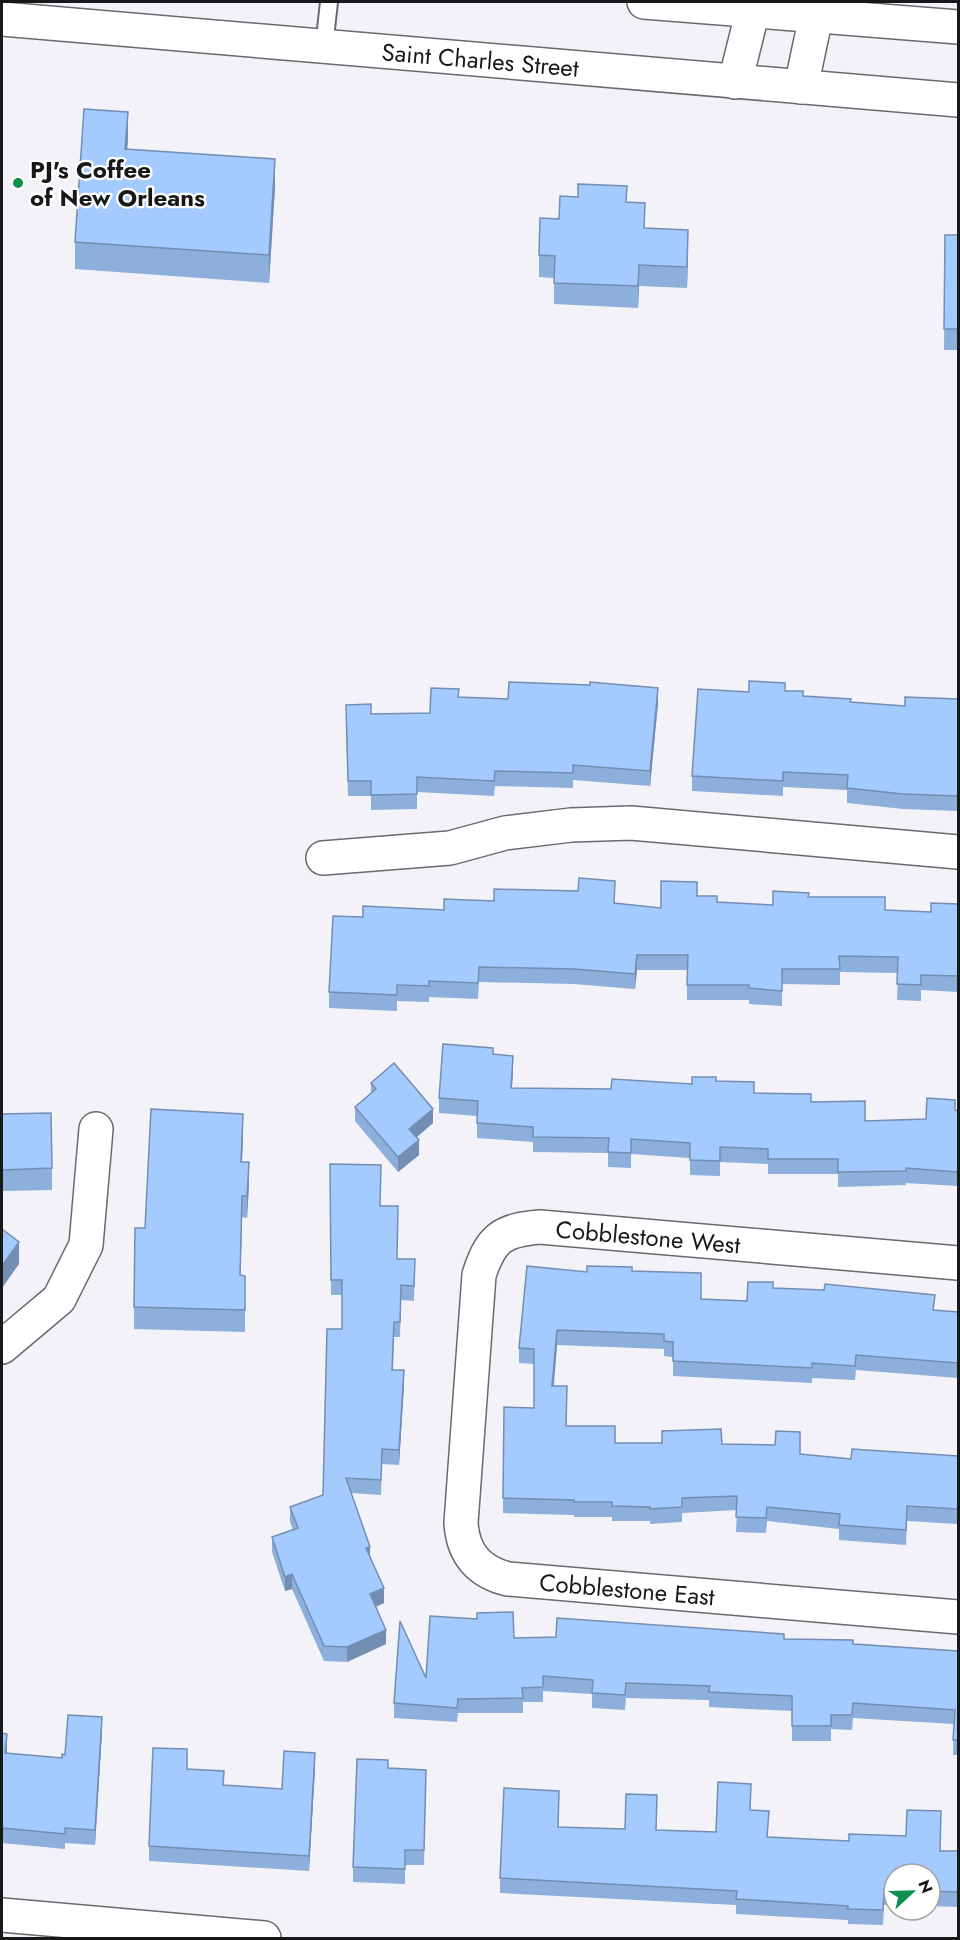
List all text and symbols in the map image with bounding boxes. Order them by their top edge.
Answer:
street label: Saint Charles Street [380,34,580,85]
place label: PJ's Coffee of New Orleans [30,152,205,215]
marker: PJ's Coffee of New Orleans [11,176,25,190]
street label: Cobblestone West [554,1211,742,1263]
street label: Cobblestone East [538,1564,716,1614]
north arrow [882,1862,942,1922]
text: N [912,1876,938,1897]

